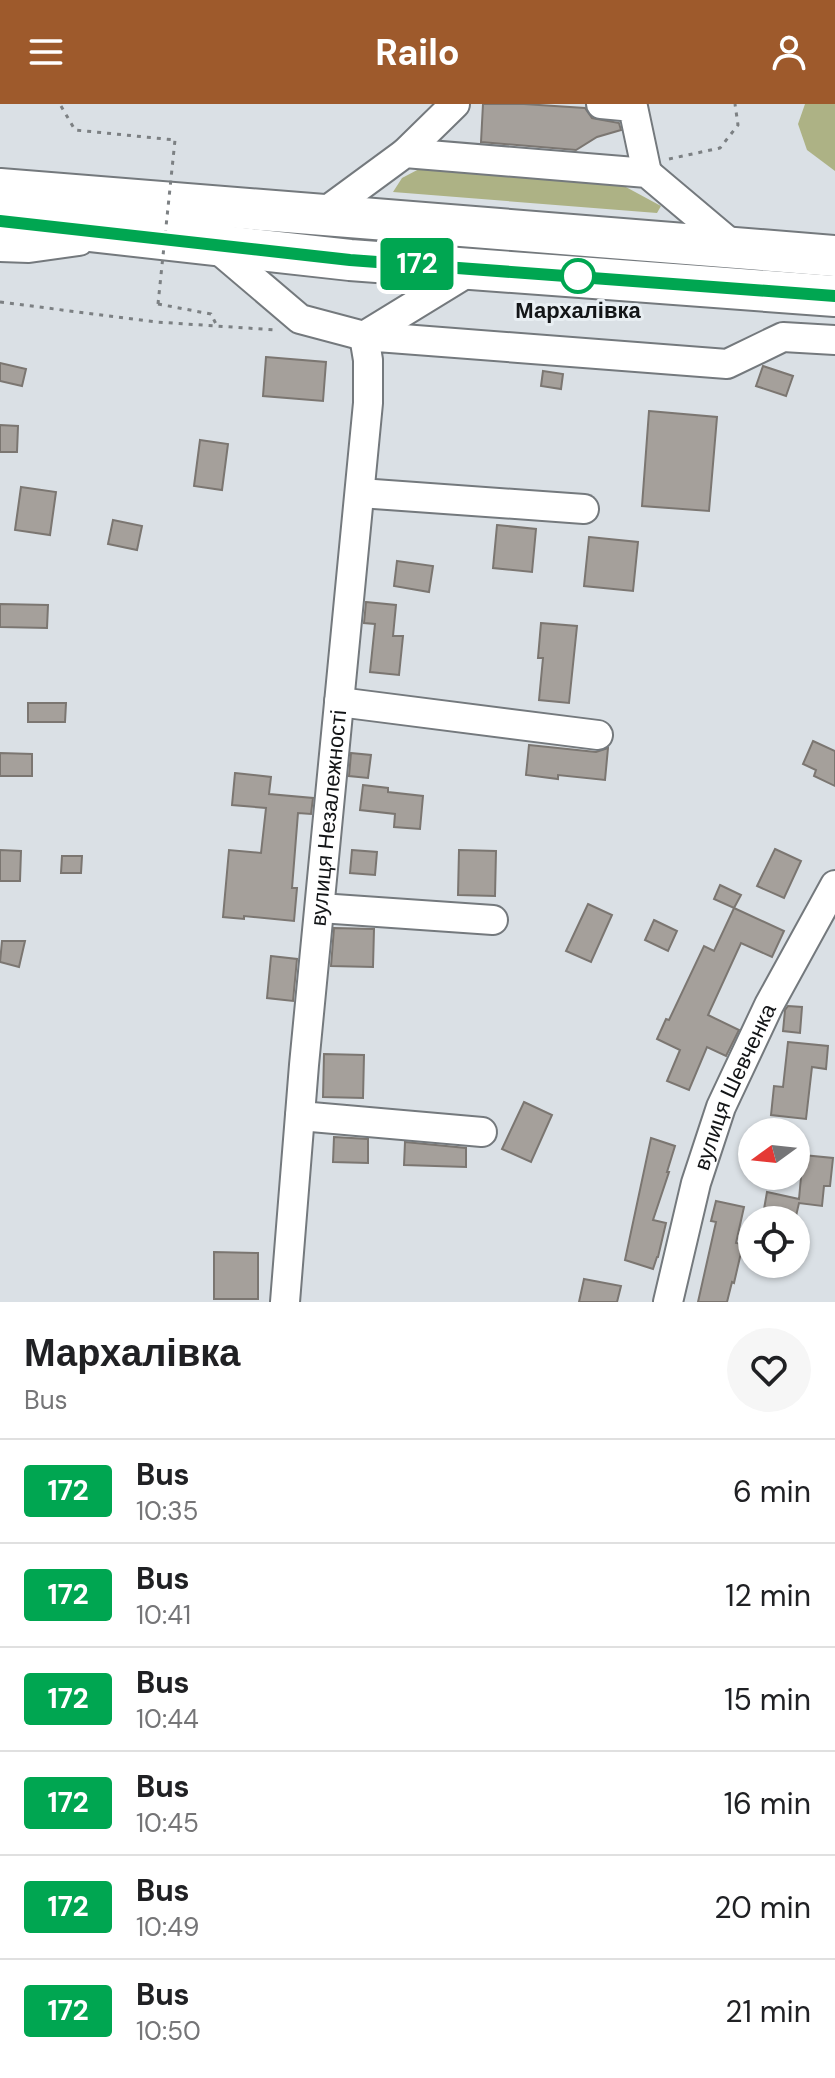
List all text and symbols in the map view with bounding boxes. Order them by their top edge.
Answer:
text: Railo [375,29,460,76]
icon: menu [24,30,68,74]
icon: person [767,30,811,74]
line badge: 172 [371,238,463,290]
text: 172 [396,245,438,282]
marker: Мархалівка [561,259,595,293]
place label: Мархалівка [515,296,641,325]
street label: вулиця Незалежності [303,708,353,927]
street label: вулиця Шевченка [687,998,783,1174]
north arrow [738,1118,810,1190]
map controls [738,1118,810,1278]
button: locate [738,1206,810,1278]
text: Мархалівка [24,1328,240,1378]
button: heart [727,1328,811,1412]
text: Bus [24,1383,68,1417]
text: Bus [136,1455,190,1494]
text: 172 [47,1472,89,1509]
text: 6 min [733,1472,811,1511]
text: 10:35 [136,1494,198,1528]
text: Bus [136,1559,190,1598]
text: 172 [47,1576,89,1613]
text: 12 min [725,1576,811,1615]
text: 10:41 [136,1598,191,1632]
text: Bus [136,1663,190,1702]
text: 172 [47,1680,89,1717]
text: 15 min [724,1680,811,1719]
text: 10:44 [136,1702,199,1736]
text: Bus [136,1767,190,1806]
text: 172 [47,1784,89,1821]
text: 16 min [724,1784,811,1823]
text: 10:45 [136,1806,199,1840]
text: Bus [136,1871,190,1910]
text: 172 [47,1888,89,1925]
text: 20 min [714,1888,811,1927]
text: 10:49 [136,1910,199,1944]
text: Bus [136,1975,190,2014]
text: 172 [47,1992,89,2029]
text: 21 min [725,1992,811,2031]
text: 10:50 [136,2014,201,2048]

